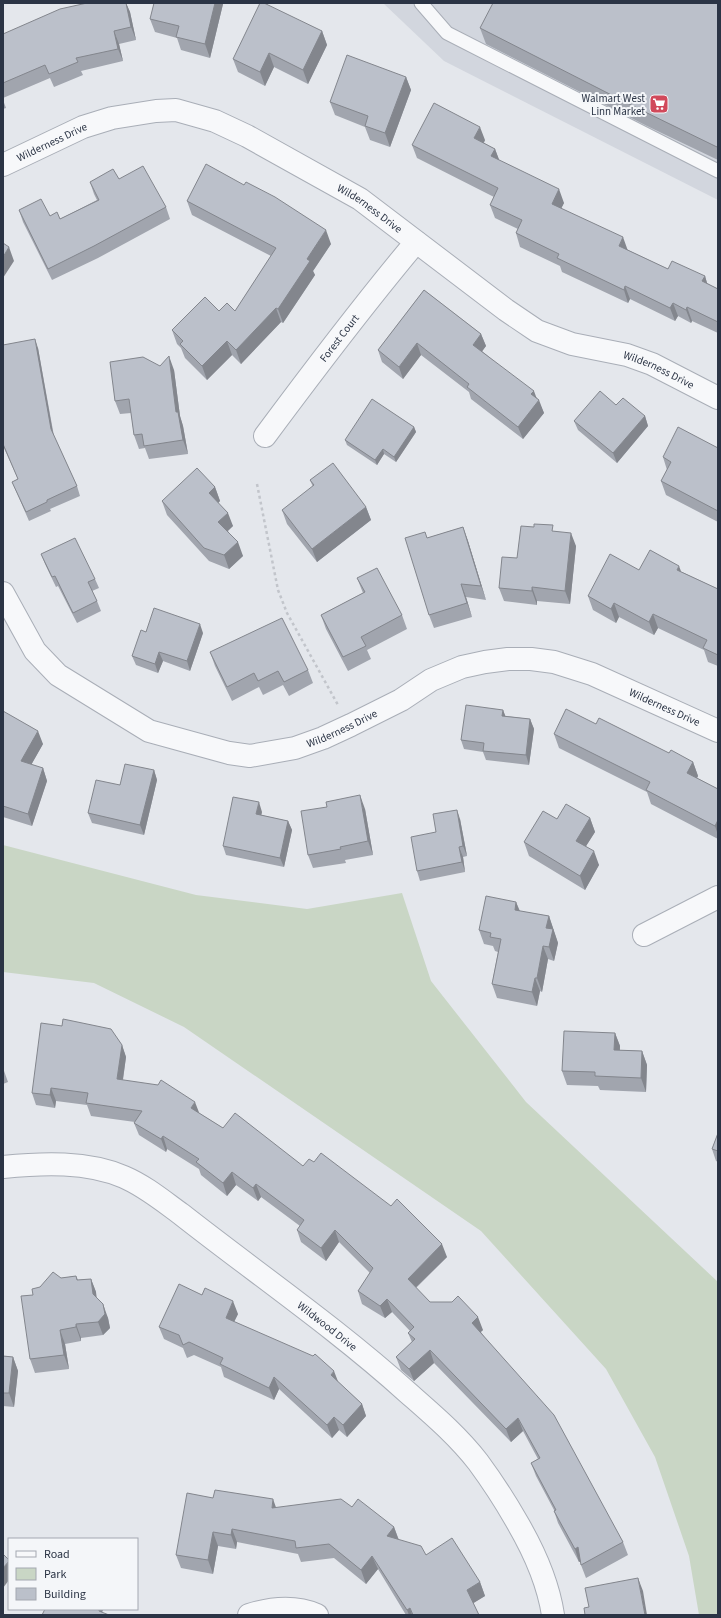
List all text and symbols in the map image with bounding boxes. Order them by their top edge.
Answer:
place label: Walmart West Linn Market [582,91,645,119]
supermarket icon: Walmart West Linn Market [648,93,670,115]
street label: Wilderness Drive [14,119,89,165]
street label: Wilderness Drive [334,181,406,237]
street label: Forest Court [316,311,363,365]
street label: Wilderness Drive [621,347,697,393]
street label: Wilderness Drive [627,685,703,730]
street label: Wilderness Drive [304,706,380,751]
street label: Wildwood Drive [294,1298,361,1355]
legend [8,1538,138,1610]
text: Road [44,1546,70,1563]
text: Park [44,1566,66,1583]
text: Building [44,1586,86,1603]

